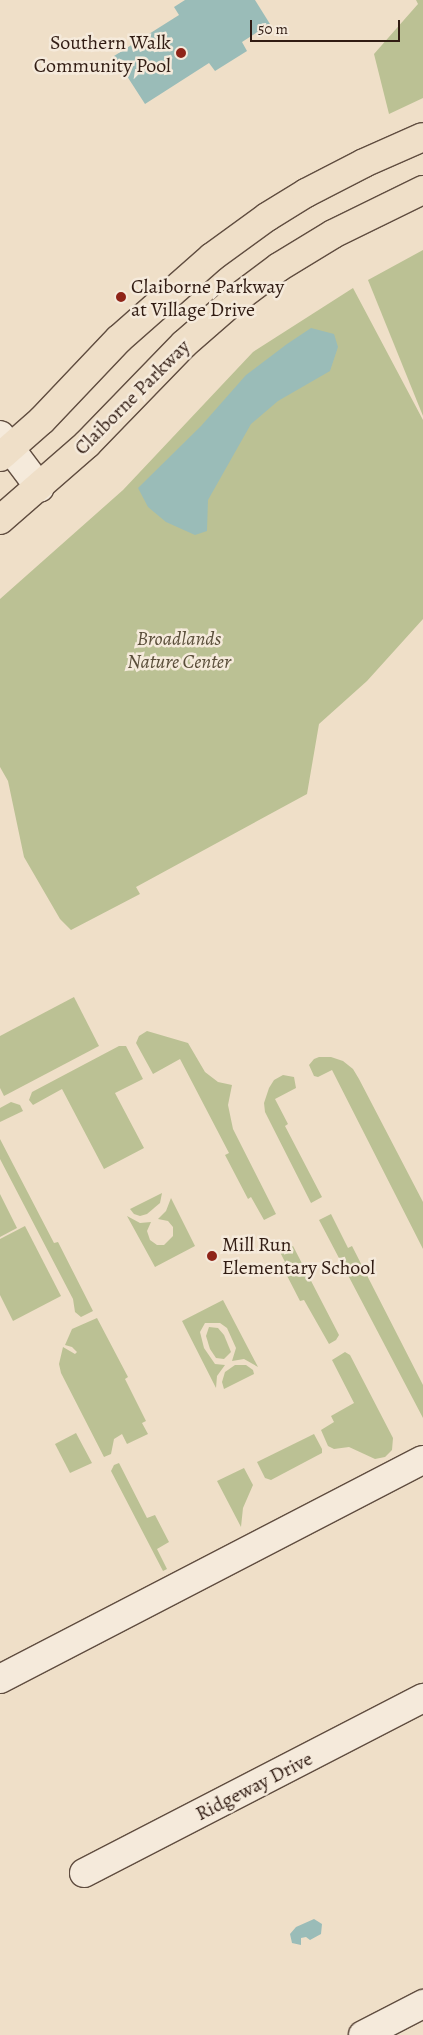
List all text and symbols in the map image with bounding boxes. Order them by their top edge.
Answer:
scale bar [253,10,403,42]
text: 50 m [258,19,288,39]
place label: Southern Walk Community Pool [34,30,171,77]
marker: Southern Walk Community Pool [175,47,187,59]
place label: Claiborne Parkway at Village Drive [131,274,284,321]
marker: Claiborne Parkway at Village Drive [115,291,127,303]
street label: Claiborne Parkway [69,334,195,460]
park label: Broadlands Nature Center [127,627,231,674]
place label: Mill Run Elementary School [222,1232,375,1279]
marker: Mill Run Elementary School [206,1250,218,1262]
street label: Ridgeway Drive [192,1746,316,1826]

